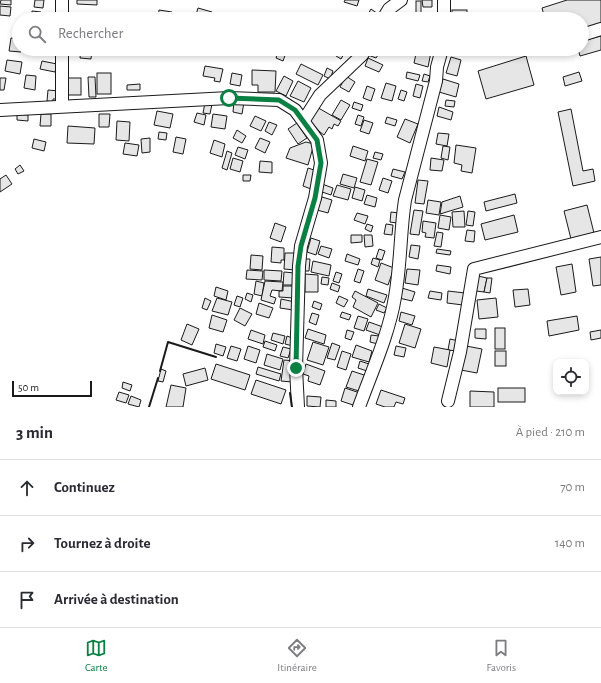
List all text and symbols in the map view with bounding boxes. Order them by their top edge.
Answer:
search box [12,12,589,56]
icon: search [26,23,48,45]
text: Rechercher [58,26,123,41]
route start [220,89,238,107]
route end [287,359,305,377]
map controls [553,359,589,395]
button: locate [553,359,589,395]
scale bar [12,379,92,398]
text: 50 m [18,382,39,393]
text: 3 min [16,424,53,441]
text: À pied · 210 m [516,426,585,439]
icon: ahead [16,477,38,499]
text: Continuez [54,480,115,495]
text: 70 m [560,481,585,494]
icon: right [16,533,38,555]
text: Tournez à droite [54,536,151,551]
text: 140 m [555,537,585,550]
icon: arrive [16,589,38,611]
text: Arrivée à destination [54,592,179,607]
tab: Carte [85,637,108,674]
tab: Itinéraire [277,637,317,674]
tab: Favoris [487,637,516,674]

